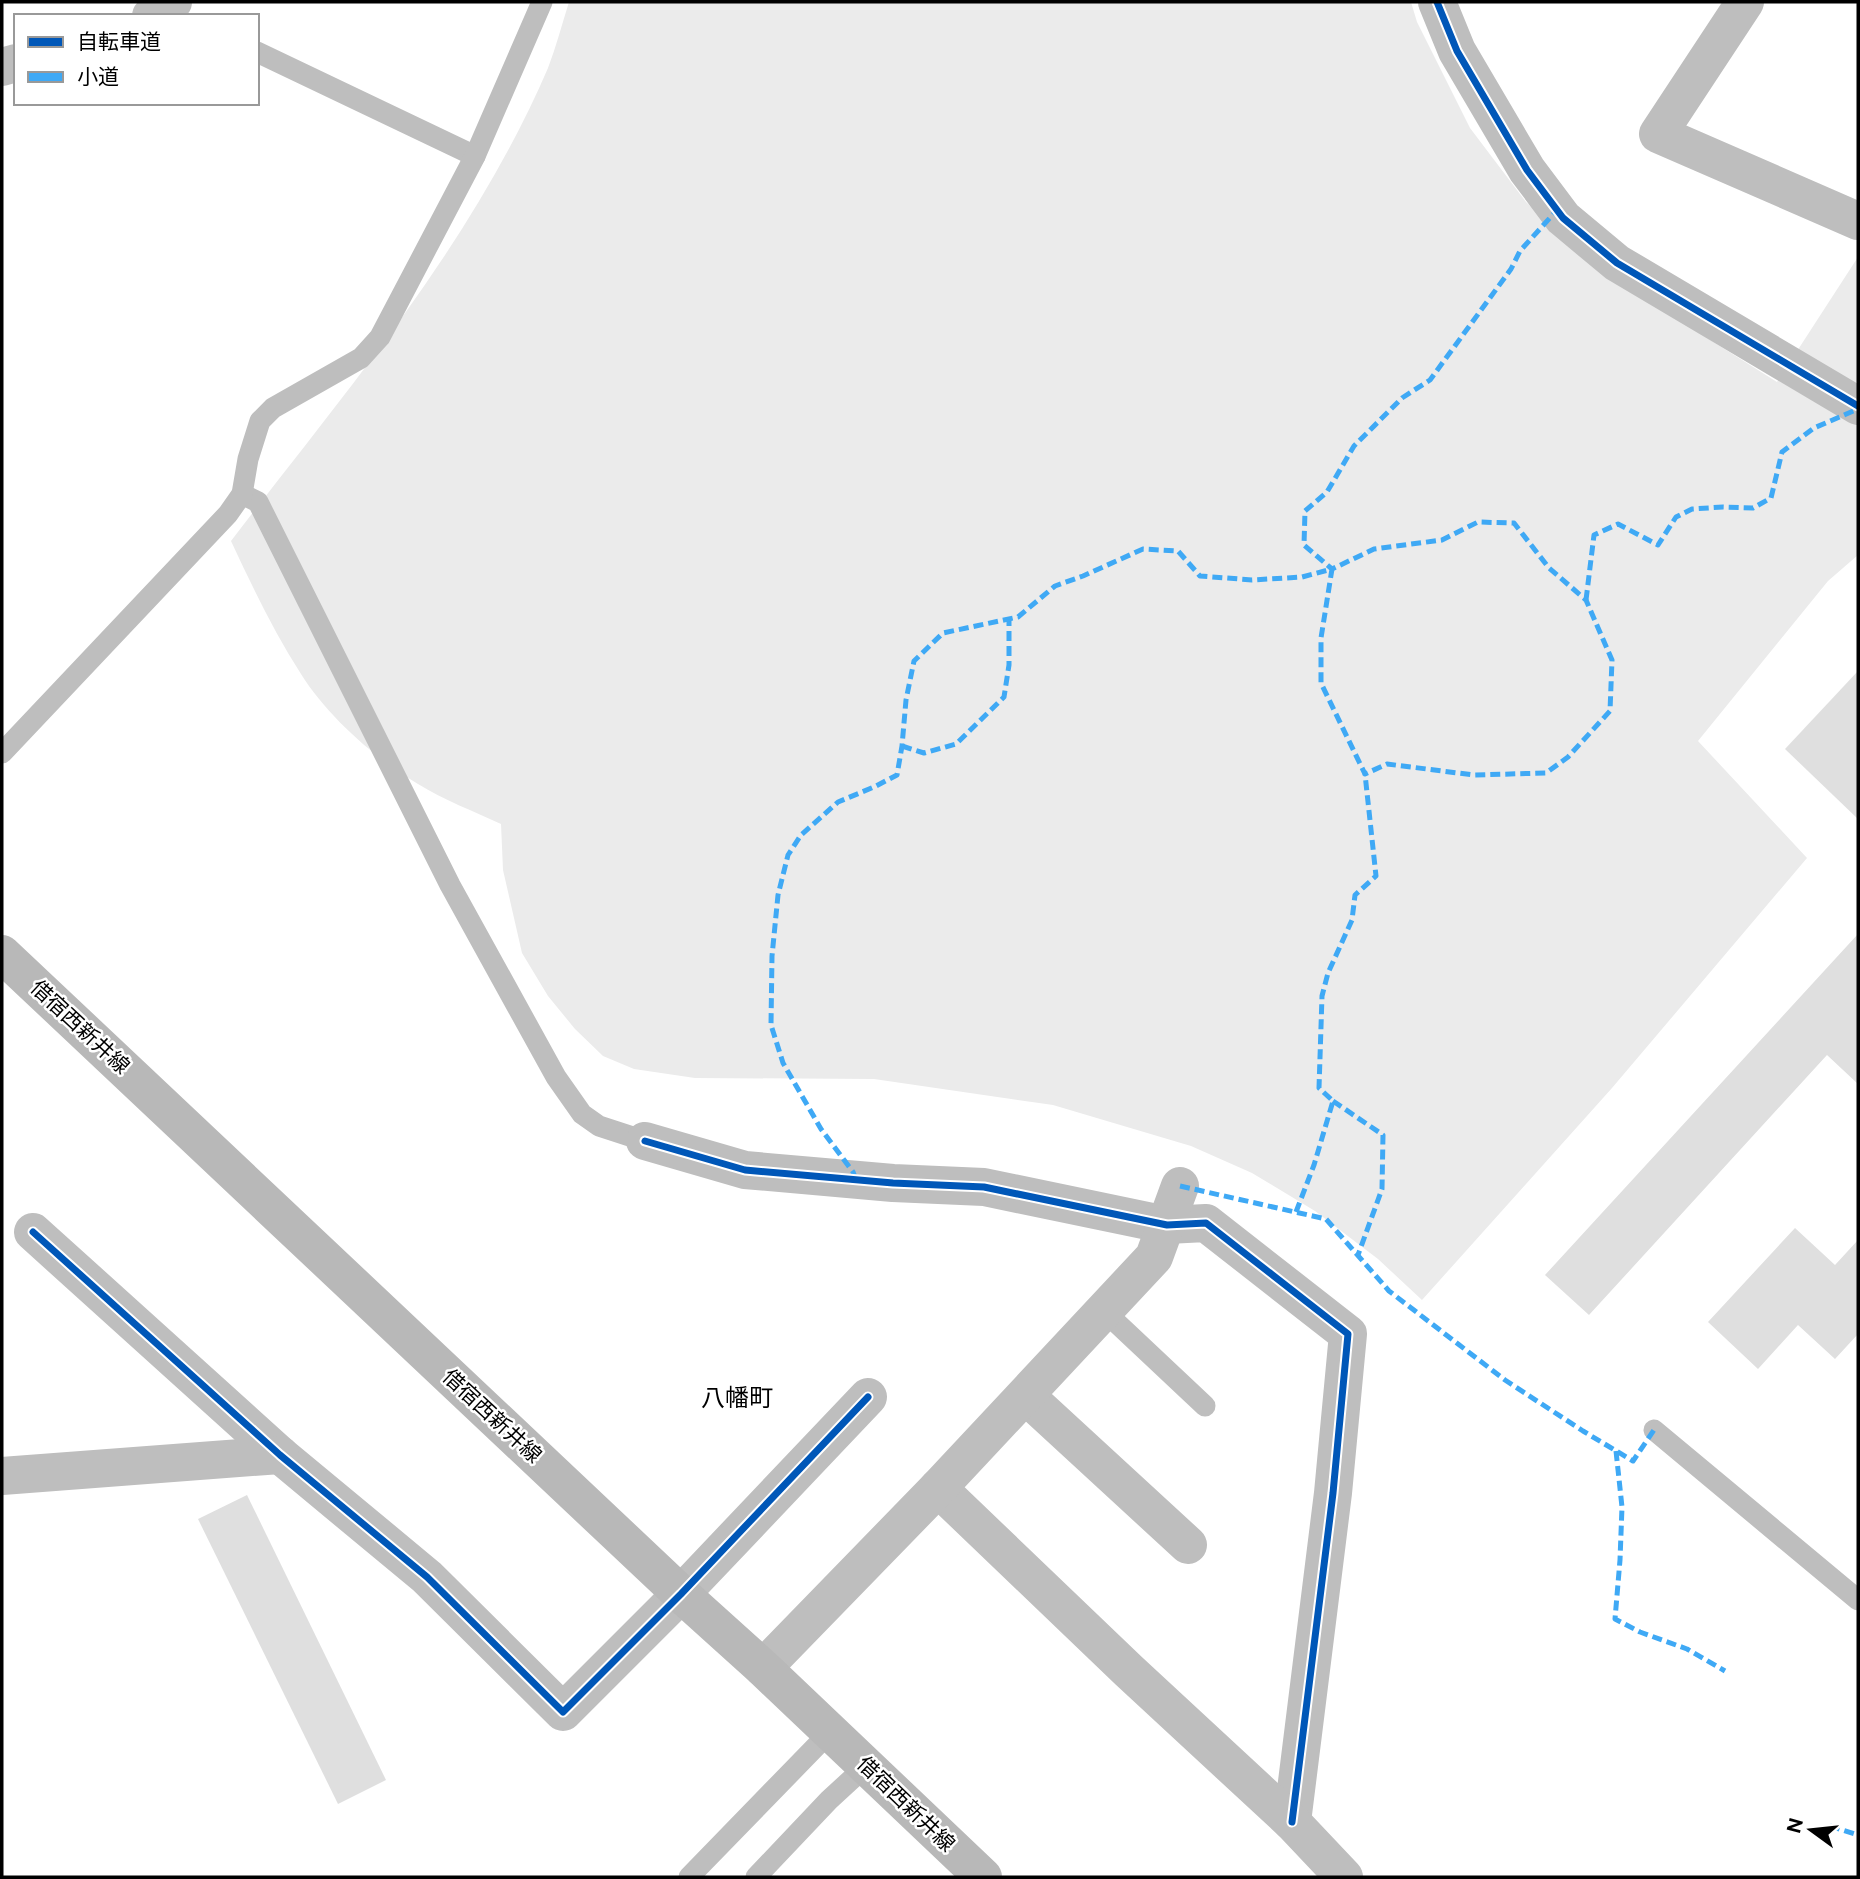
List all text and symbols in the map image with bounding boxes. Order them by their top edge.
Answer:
legend [14,14,259,105]
text: 自転車道 [77,29,161,54]
text: 小道 [77,64,119,89]
street label: 借宿西新井線 [26,975,135,1079]
street label: 借宿西新井線 [438,1364,547,1468]
district label: 八幡町 [701,1383,773,1411]
street label: 借宿西新井線 [852,1751,960,1856]
north arrow [1776,1795,1846,1865]
text: N [1782,1816,1807,1836]

